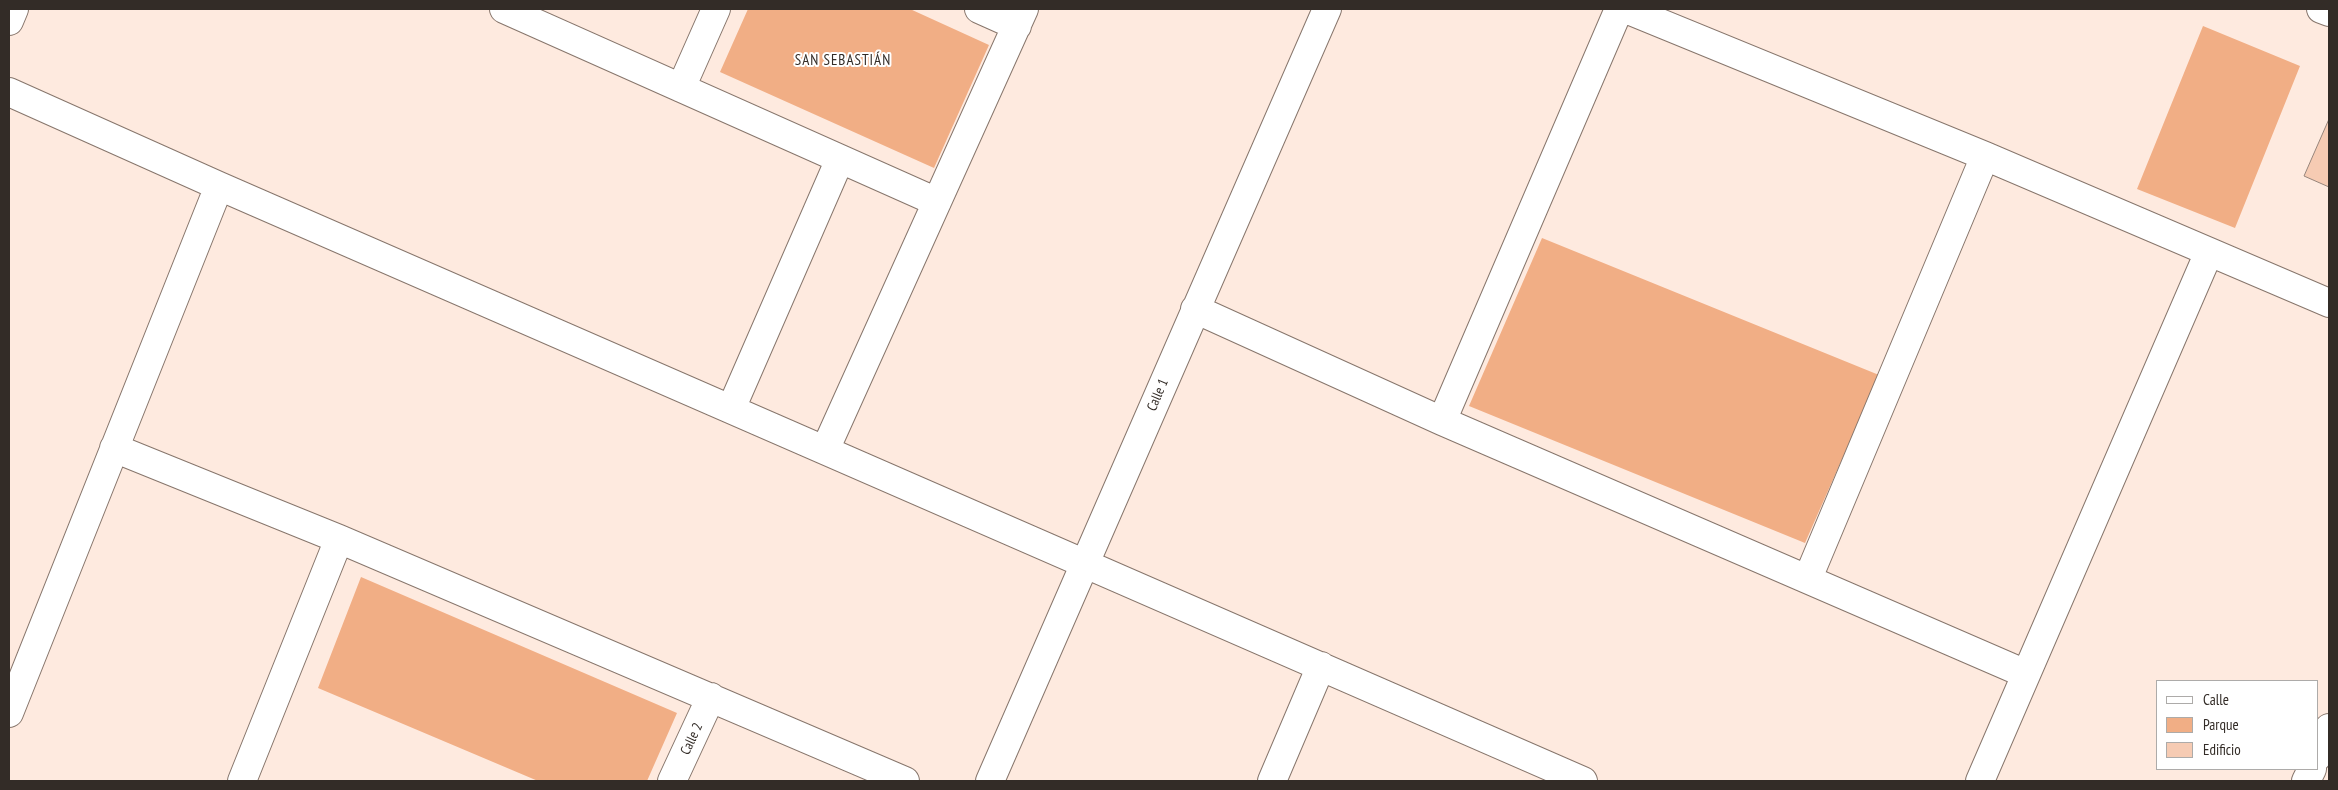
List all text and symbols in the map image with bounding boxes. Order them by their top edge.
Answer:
district label: SAN SEBASTIÁN [793,52,893,70]
street label: Calle 1 [1144,376,1172,414]
legend [2156,680,2318,770]
text: Calle [2203,690,2229,709]
text: Parque [2203,715,2239,734]
street label: Calle 2 [677,720,707,758]
text: Edificio [2203,740,2241,759]

